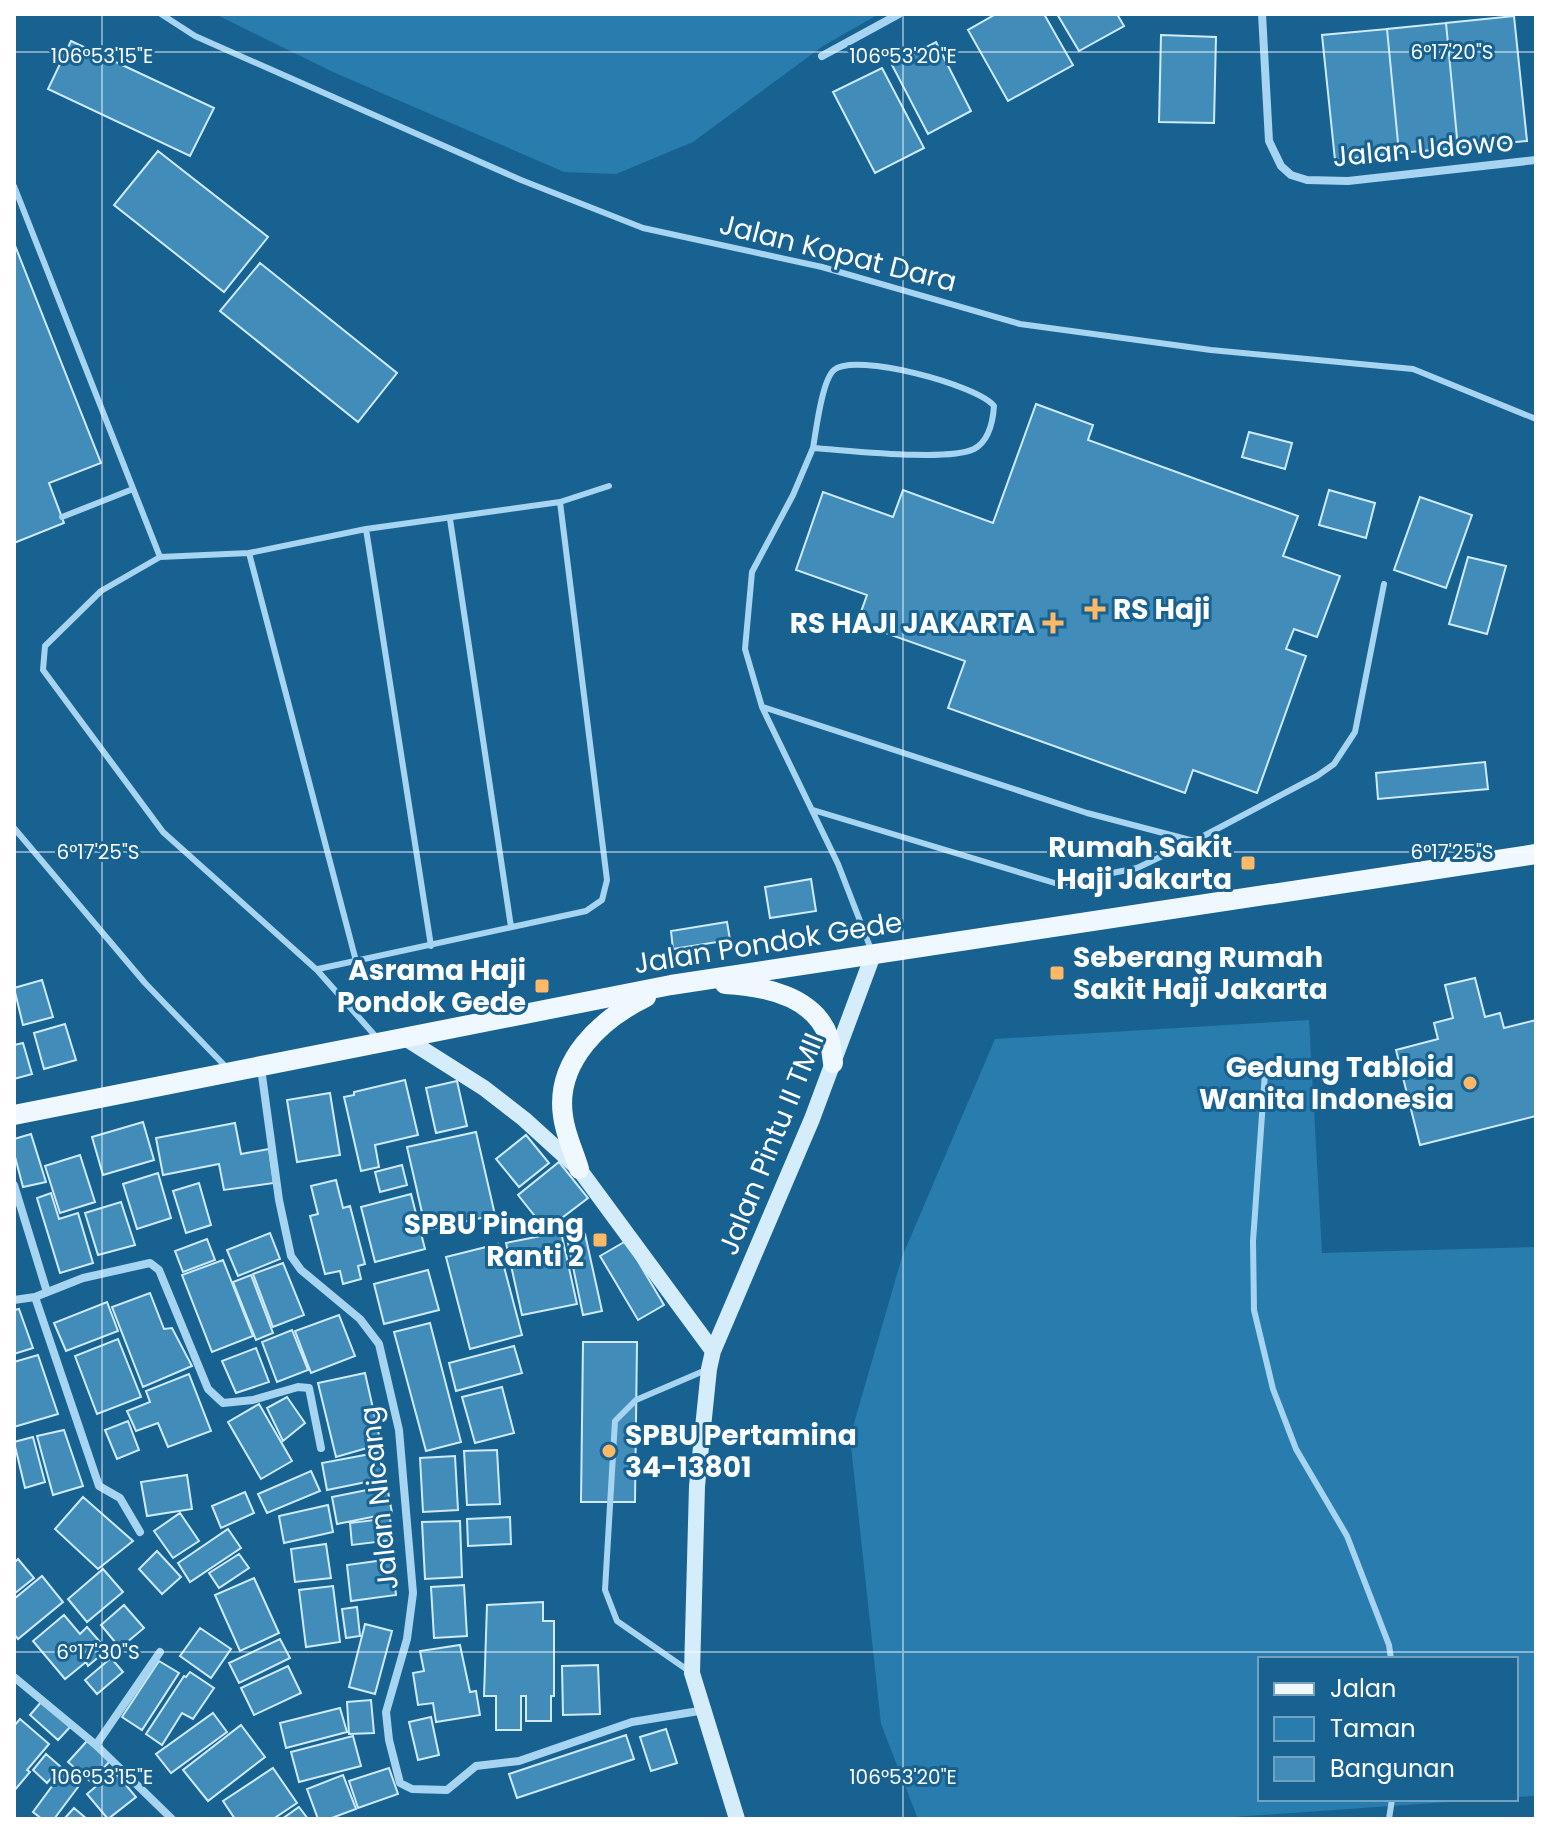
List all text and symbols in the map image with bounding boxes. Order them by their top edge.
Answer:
text: 6°17'20"S [1410,38,1494,66]
text: 106°53'15"E [51,42,153,70]
text: 106°53'20"E [849,42,957,70]
street label: Jalan Udowo [1331,122,1515,176]
street label: Jalan Kopat Dara [715,205,961,301]
place label: RS Haji [1113,590,1210,629]
marker: RS Haji [1084,598,1106,620]
place label: RS HAJI JAKARTA [790,604,1035,643]
marker: RS HAJI JAKARTA [1042,612,1064,634]
place label: Rumah Sakit Haji Jakarta [1048,828,1232,899]
text: 6°17'25"S [56,838,140,866]
text: 6°17'25"S [1410,838,1494,866]
marker: Rumah Sakit Haji Jakarta [1239,854,1257,872]
street label: Jalan Pondok Gede [631,903,905,983]
place label: Seberang Rumah Sakit Haji Jakarta [1073,938,1328,1009]
place label: Asrama Haji Pondok Gede [337,951,526,1022]
marker: Seberang Rumah Sakit Haji Jakarta [1048,964,1066,982]
marker: Asrama Haji Pondok Gede [533,977,551,995]
street label: Jalan Pintu II TMII [709,1027,833,1261]
place label: Gedung Tabloid Wanita Indonesia [1199,1048,1454,1119]
marker: Gedung Tabloid Wanita Indonesia [1461,1074,1479,1092]
place label: SPBU Pinang Ranti 2 [404,1205,584,1276]
marker: SPBU Pinang Ranti 2 [591,1231,609,1249]
street label: Jalan Nicang [350,1404,408,1592]
place label: SPBU Pertamina 34-13801 [625,1416,857,1487]
marker: SPBU Pertamina 34-13801 [600,1442,618,1460]
text: 6°17'30"S [56,1638,140,1666]
legend [1258,1657,1518,1801]
text: Jalan [1330,1672,1396,1705]
text: Taman [1330,1712,1416,1745]
text: Bangunan [1330,1752,1455,1785]
text: 106°53'15"E [51,1763,153,1791]
text: 106°53'20"E [849,1763,957,1791]

